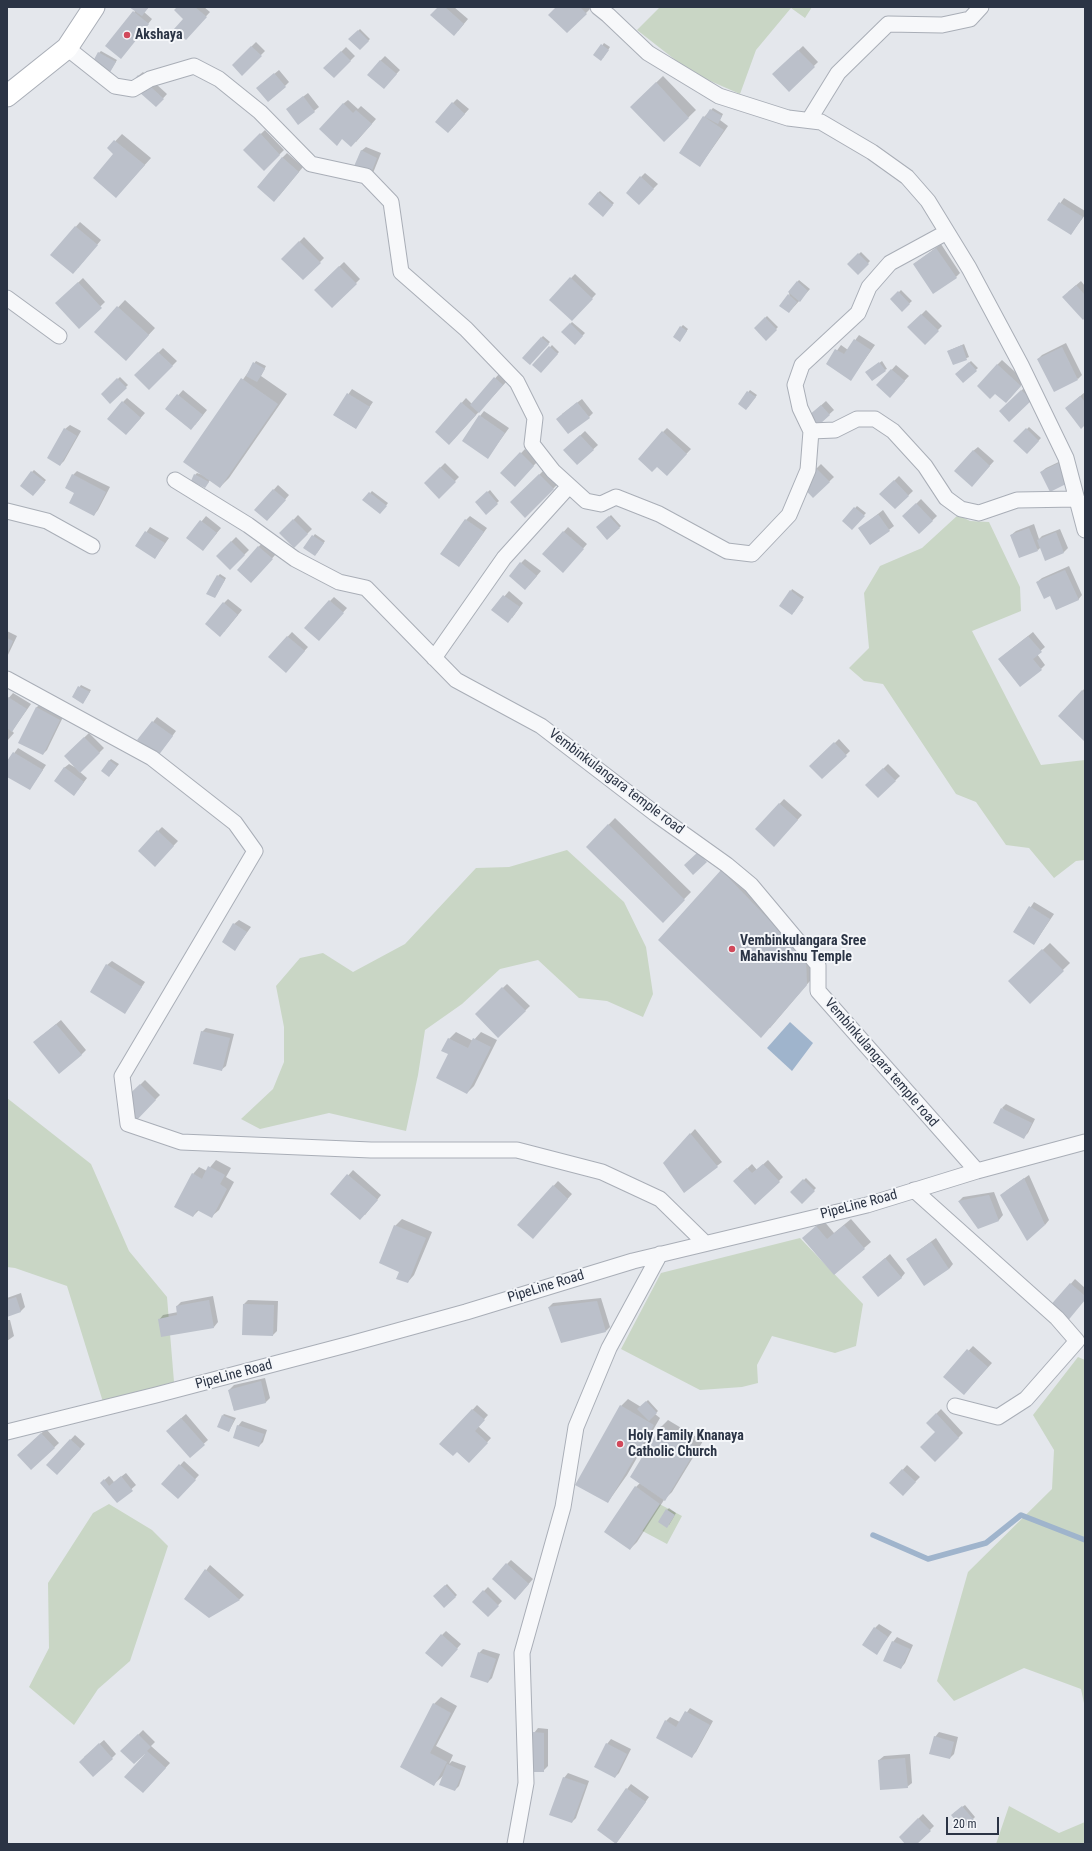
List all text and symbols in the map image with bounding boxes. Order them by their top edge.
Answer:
place label: Akshaya [135,27,183,43]
marker: Akshaya [122,30,132,40]
street label: Vembinkulangara temple road [545,726,687,838]
place label: Vembinkulangara Sree Mahavishnu Temple [740,933,866,966]
marker: Vembinkulangara Sree Mahavishnu Temple [727,944,737,954]
street label: Vembinkulangara temple road [821,995,941,1131]
street label: PipeLine Road [819,1187,899,1223]
street label: PipeLine Road [506,1267,586,1307]
street label: PipeLine Road [194,1357,274,1393]
place label: Holy Family Knanaya Catholic Church [628,1428,744,1460]
marker: Holy Family Knanaya Catholic Church [615,1439,625,1449]
scale bar [948,1809,1001,1835]
text: 20 m [953,1817,977,1831]

